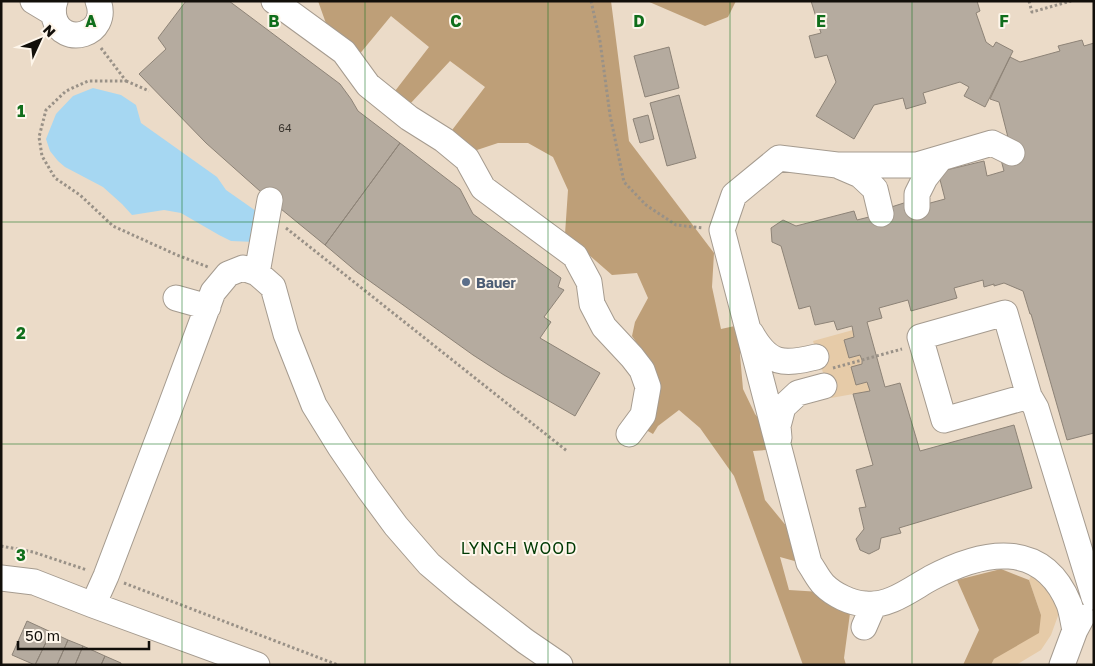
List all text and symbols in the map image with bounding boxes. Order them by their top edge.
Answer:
text: A [85,11,97,31]
text: B [268,11,280,31]
text: C [450,11,462,31]
text: D [633,11,645,31]
text: E [816,11,826,31]
text: F [999,11,1009,31]
north arrow [15,15,65,65]
text: N [40,21,60,40]
text: 1 [17,101,25,121]
house number: 64 [278,121,292,134]
place label: Bauer [476,274,517,291]
marker: Bauer [460,276,472,288]
text: 2 [16,323,26,343]
district label: LYNCH WOOD [461,538,577,558]
text: 3 [16,545,26,565]
scale bar [18,618,149,650]
text: 50 m [25,626,60,644]

